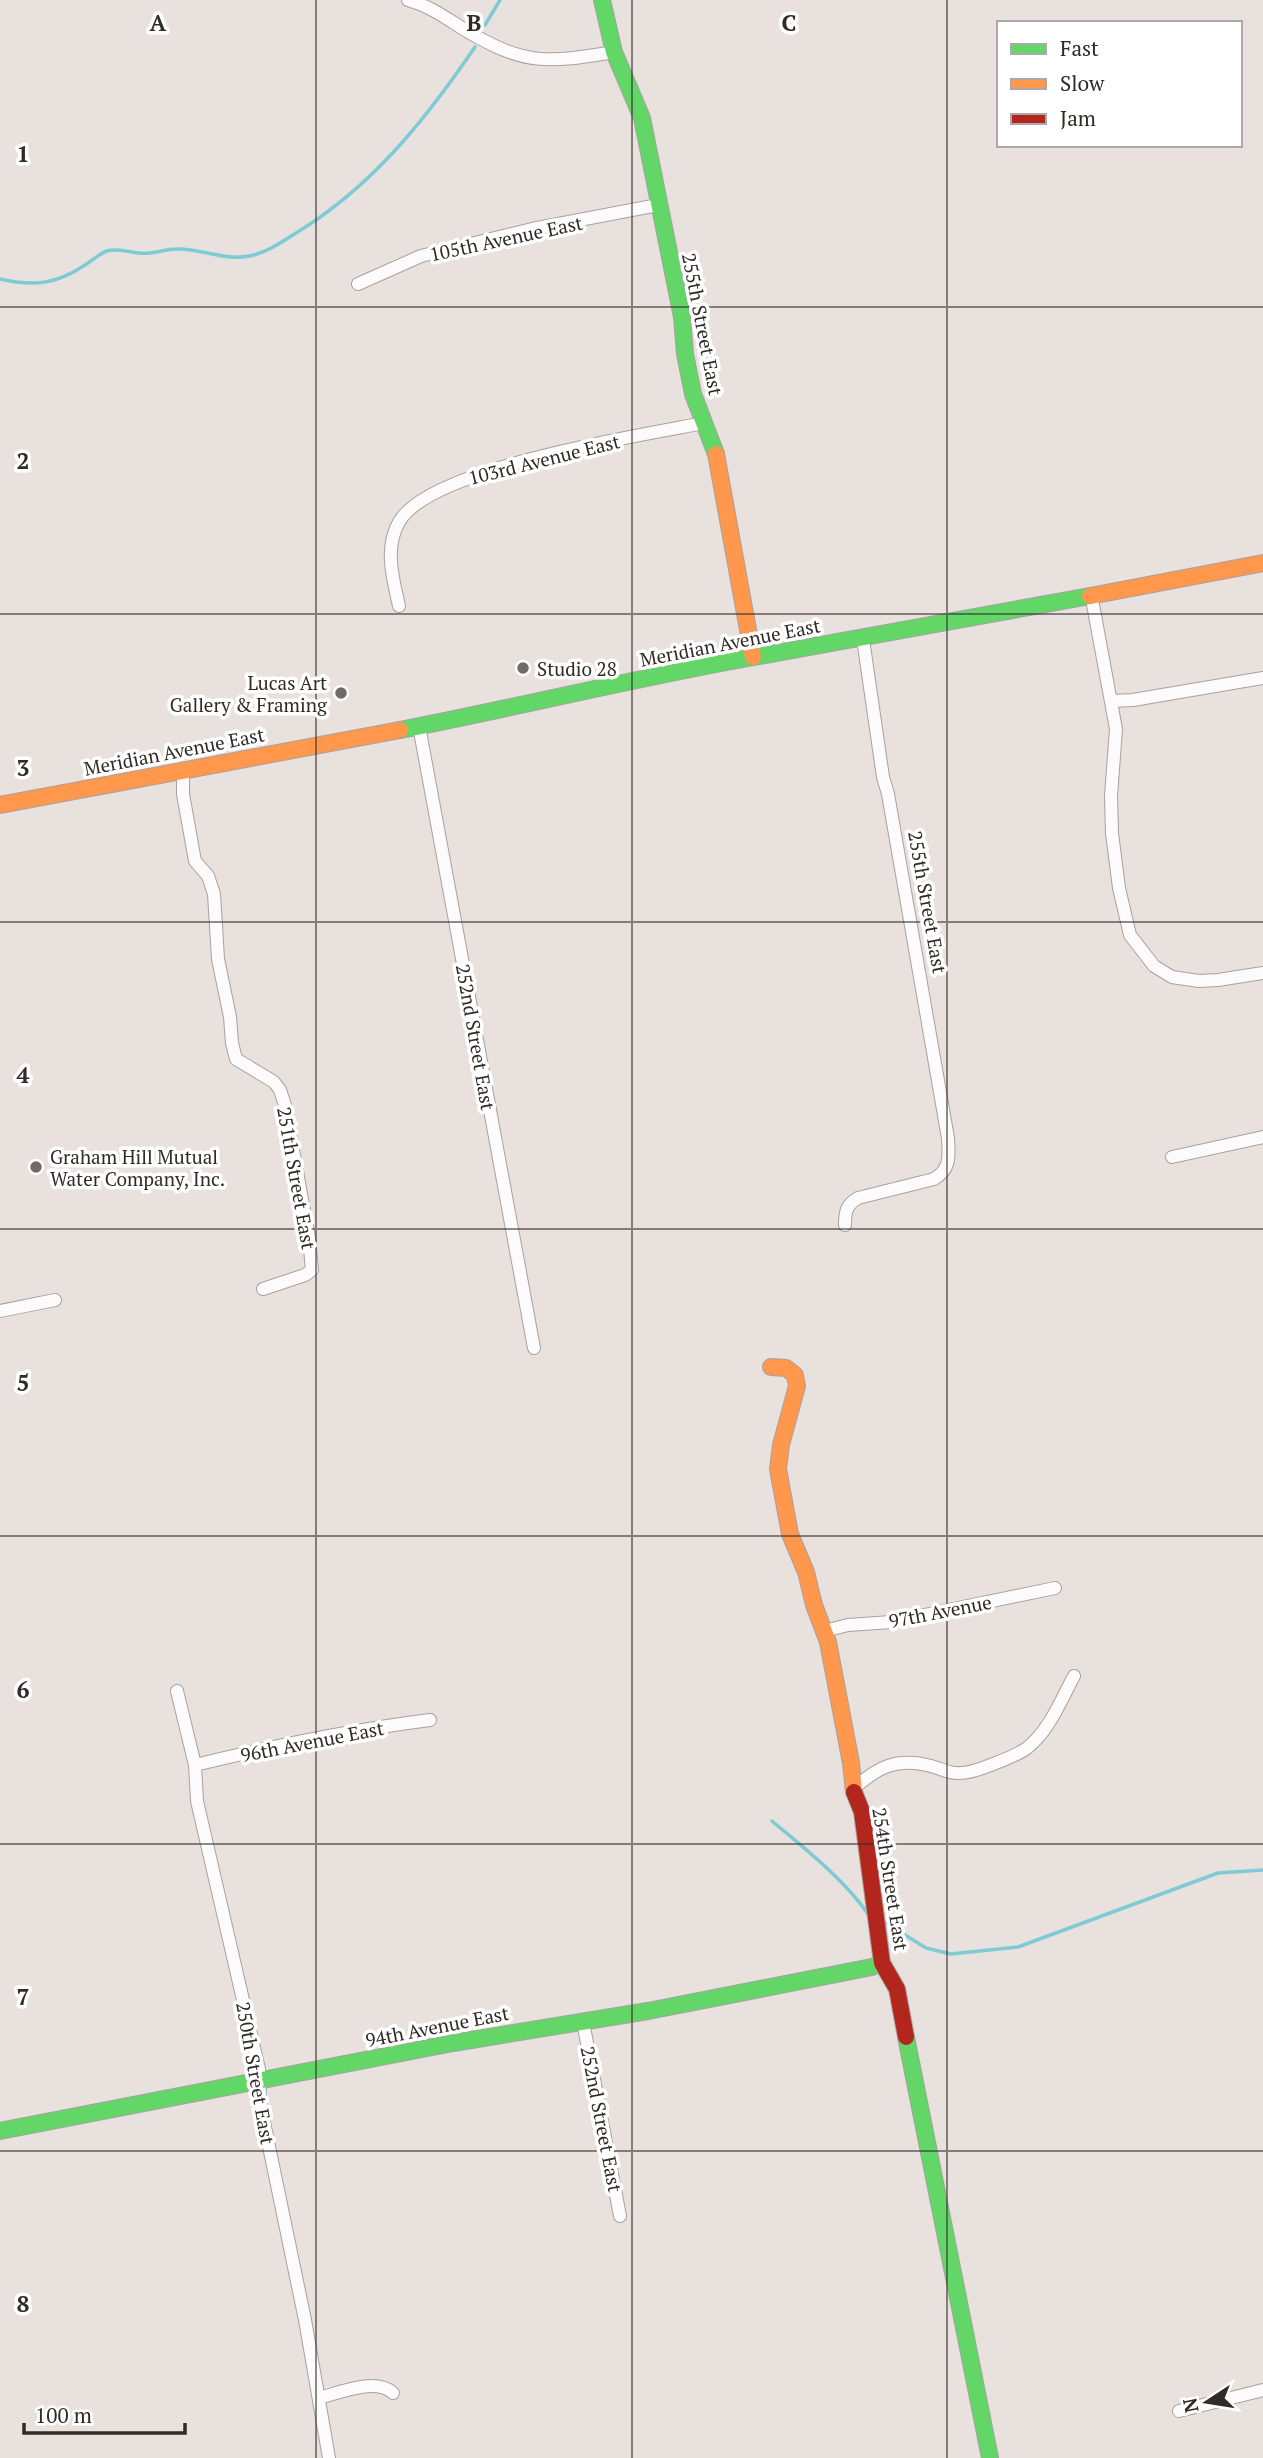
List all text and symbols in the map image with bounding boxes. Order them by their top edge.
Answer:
text: A [150,7,167,38]
text: B [467,7,482,38]
text: C [782,7,797,38]
legend [997,21,1242,147]
text: Fast [1060,34,1099,62]
text: Slow [1060,69,1105,97]
text: Jam [1060,104,1096,132]
text: 1 [17,138,30,169]
street label: 105th Avenue East [427,210,585,266]
street label: 255th Street East [677,251,729,397]
street label: 103rd Avenue East [466,428,622,490]
text: 2 [17,445,30,476]
street label: Meridian Avenue East [638,612,822,672]
place label: Studio 28 [537,656,617,681]
marker: Studio 28 [515,660,531,676]
place label: Lucas Art Gallery & Framing [170,670,328,717]
marker: Lucas Art Gallery & Framing [333,685,349,701]
street label: Meridian Avenue East [82,721,266,781]
text: 3 [17,752,30,783]
street label: 255th Street East [903,829,953,975]
street label: 252nd Street East [451,962,501,1112]
text: 4 [17,1059,30,1090]
street label: 251th Street East [272,1105,322,1251]
place label: Graham Hill Mutual Water Company, Inc. [50,1144,225,1191]
marker: Graham Hill Mutual Water Company, Inc. [28,1159,44,1175]
text: 5 [17,1367,30,1398]
street label: 97th Avenue [887,1589,993,1633]
text: 6 [17,1674,30,1705]
street label: 96th Avenue East [238,1715,386,1767]
street label: 254th Street East [867,1806,915,1952]
text: 7 [17,1981,30,2012]
street label: 250th Street East [231,2000,281,2146]
street label: 94th Avenue East [363,2000,511,2052]
street label: 252nd Street East [576,2044,628,2194]
text: 8 [17,2288,30,2319]
north arrow [1172,2367,1242,2437]
scale bar [24,2392,186,2436]
text: N [1176,2395,1204,2415]
text: 100 m [35,2401,92,2429]

